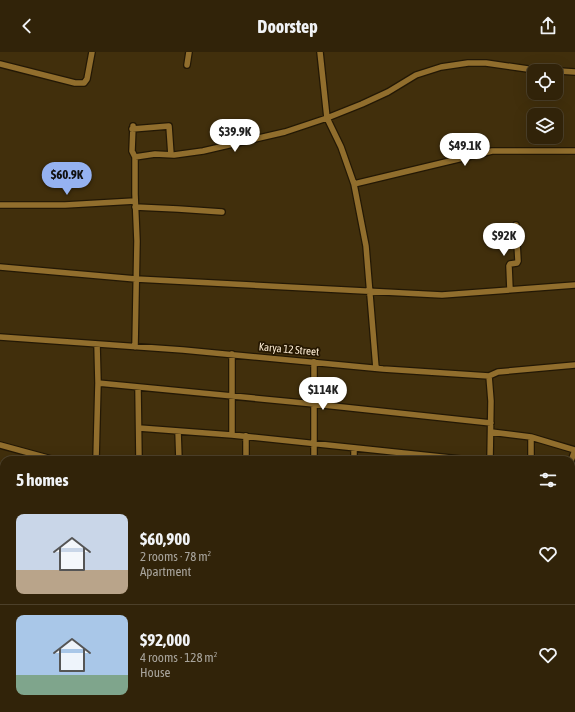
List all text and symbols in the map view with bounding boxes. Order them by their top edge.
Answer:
icon: back [16,15,38,37]
icon: share [537,15,559,37]
text: Doorstep [257,16,318,37]
map controls [527,64,563,144]
button: locate [527,64,563,100]
button: layers [527,108,563,144]
pin: $39.9K [202,119,268,153]
text: $39.9K [219,124,251,139]
pin: $49.1K [432,133,498,167]
text: $49.1K [449,138,481,153]
pin: $60.9K [34,162,100,196]
text: $60.9K [51,167,83,182]
pin: $92K [480,223,528,257]
text: $92K [492,228,516,243]
street label: Karya 12 Street [258,340,320,358]
pin: $114K [295,377,351,411]
text: $114K [308,382,338,397]
icon: filters [537,469,559,491]
text: 5 homes [16,470,69,490]
text: $60,900 [140,529,190,549]
icon: home [48,530,96,578]
icon: heart [537,543,559,565]
text: 2 rooms · 78 m² [140,549,211,564]
text: Apartment [140,564,191,579]
text: $92,000 [140,630,190,650]
icon: home [48,631,96,679]
icon: heart [537,644,559,666]
text: 4 rooms · 128 m² [140,650,217,665]
text: House [140,665,170,680]

